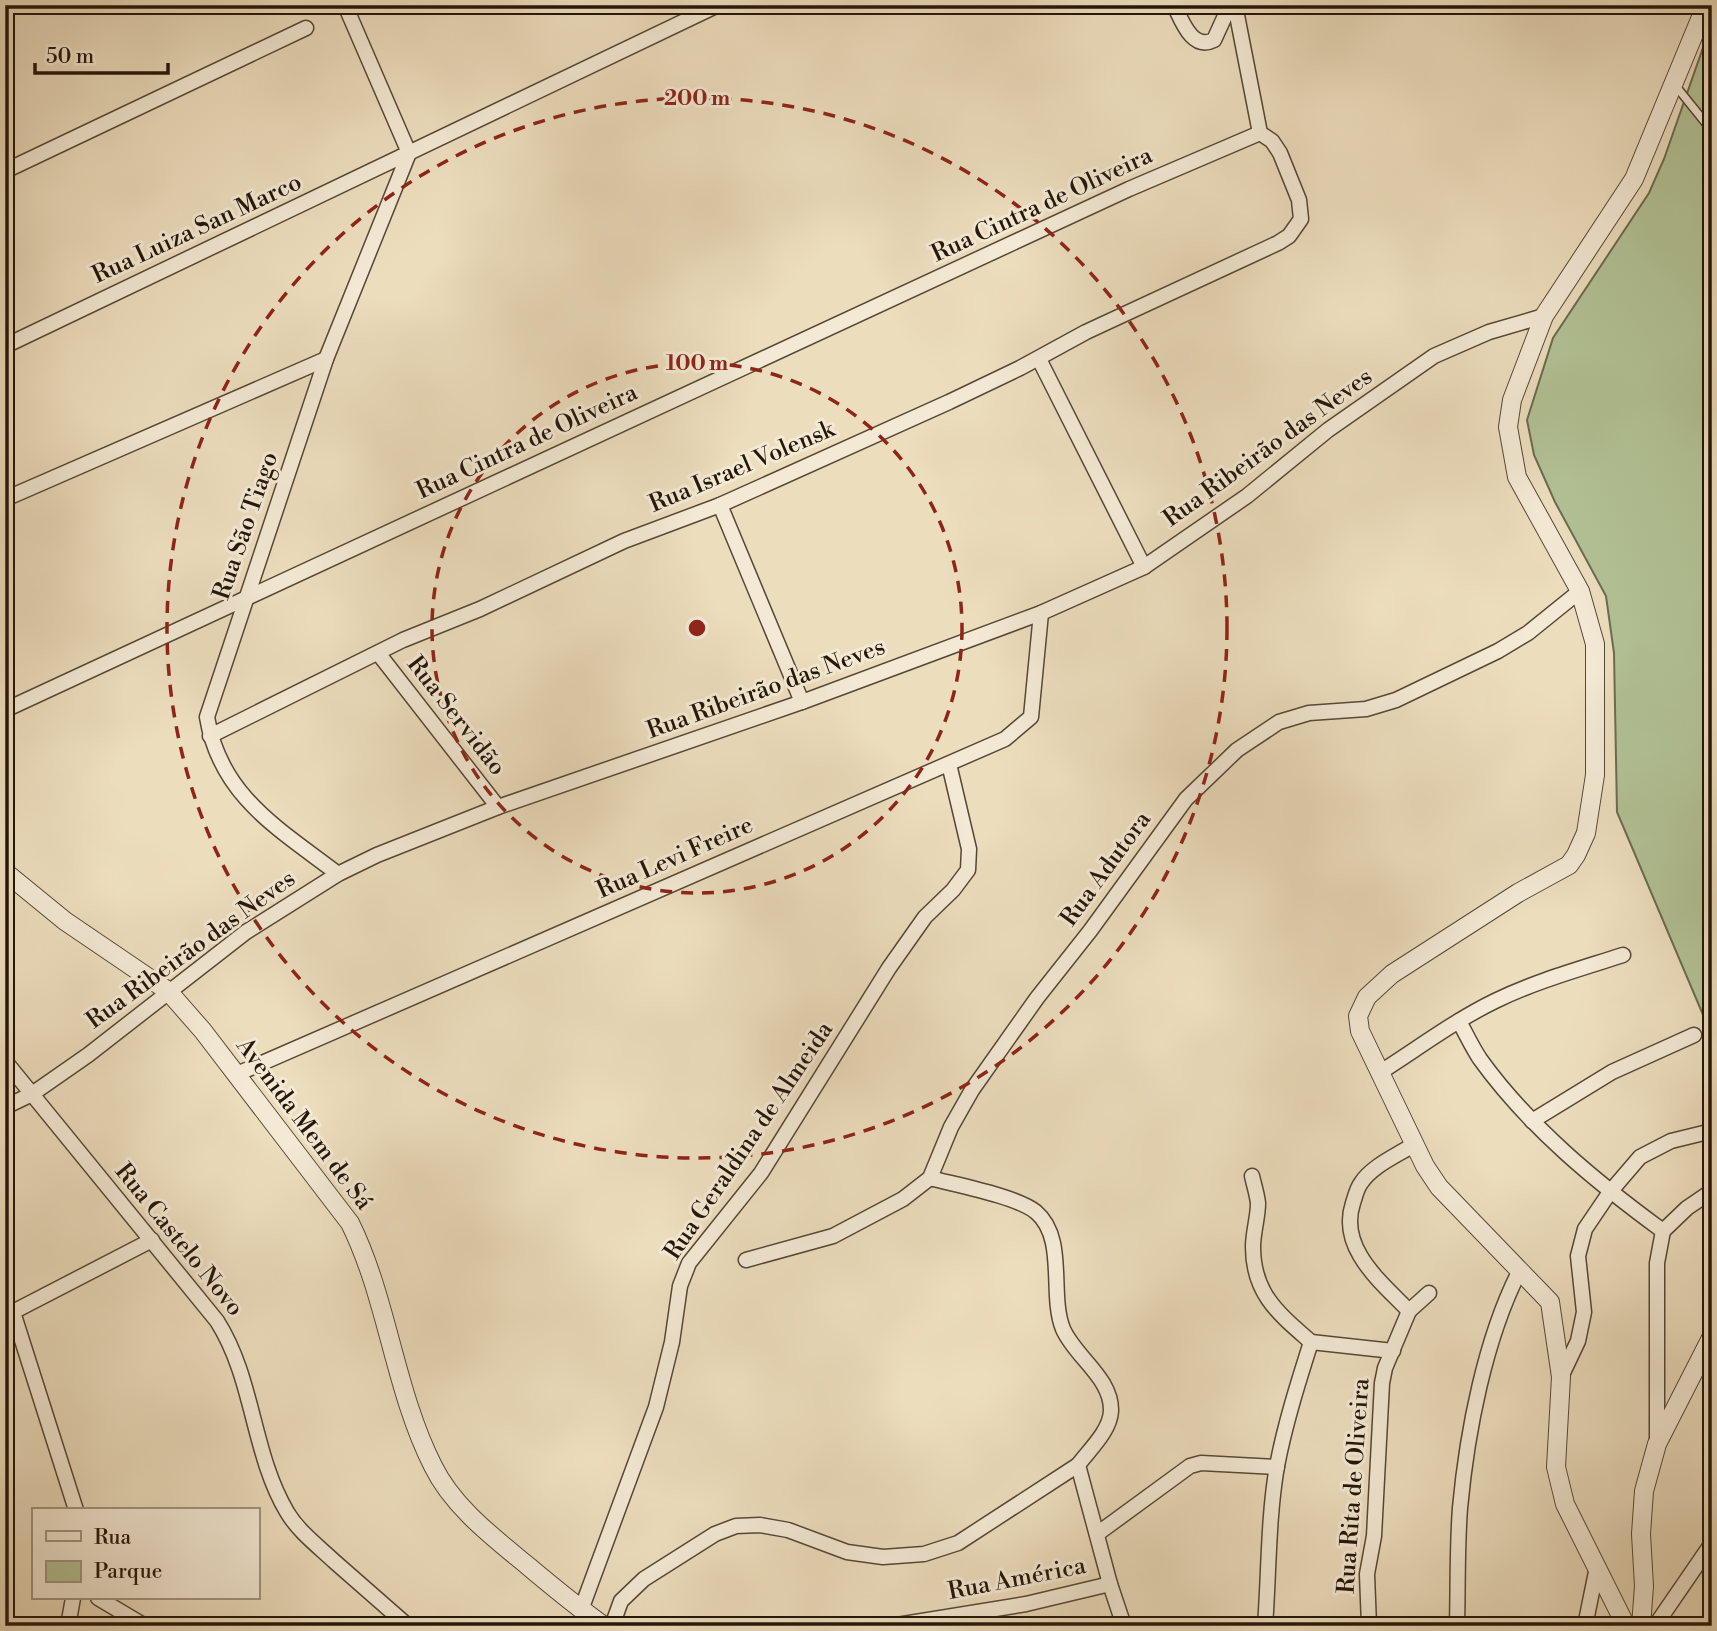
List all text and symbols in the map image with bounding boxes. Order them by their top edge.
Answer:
scale bar [35,32,168,76]
text: 50 m [46,44,94,70]
text: 200 m [664,86,730,112]
street label: Rua Cintra de Oliveira [927,140,1158,269]
street label: Rua Luiza San Marco [87,167,307,291]
text: 100 m [666,351,728,377]
street label: Rua Ribeirão das Neves [1157,362,1379,534]
street label: Rua Cintra de Oliveira [412,377,643,506]
street label: Rua Israel Volensk [645,414,841,520]
street label: Rua São Tiago [207,448,285,604]
centre of rings [685,616,709,640]
street label: Rua Ribeirão das Neves [643,632,889,746]
street label: Rua Servidão [400,650,512,782]
street label: Rua Adutora [1054,805,1158,932]
street label: Rua Levi Freire [592,810,758,906]
street label: Rua Ribeirão das Neves [80,864,302,1036]
street label: Rua Geraldina de Almeida [658,1016,840,1266]
street label: Avenida Mem de Sá [229,1031,379,1217]
street label: Rua Castelo Novo [108,1157,250,1323]
street label: Rua Rita de Oliveira [1332,1376,1377,1595]
legend [32,1508,259,1600]
text: Rua [94,1525,131,1551]
street label: Rua América [945,1551,1089,1607]
text: Parque [94,1559,162,1585]

